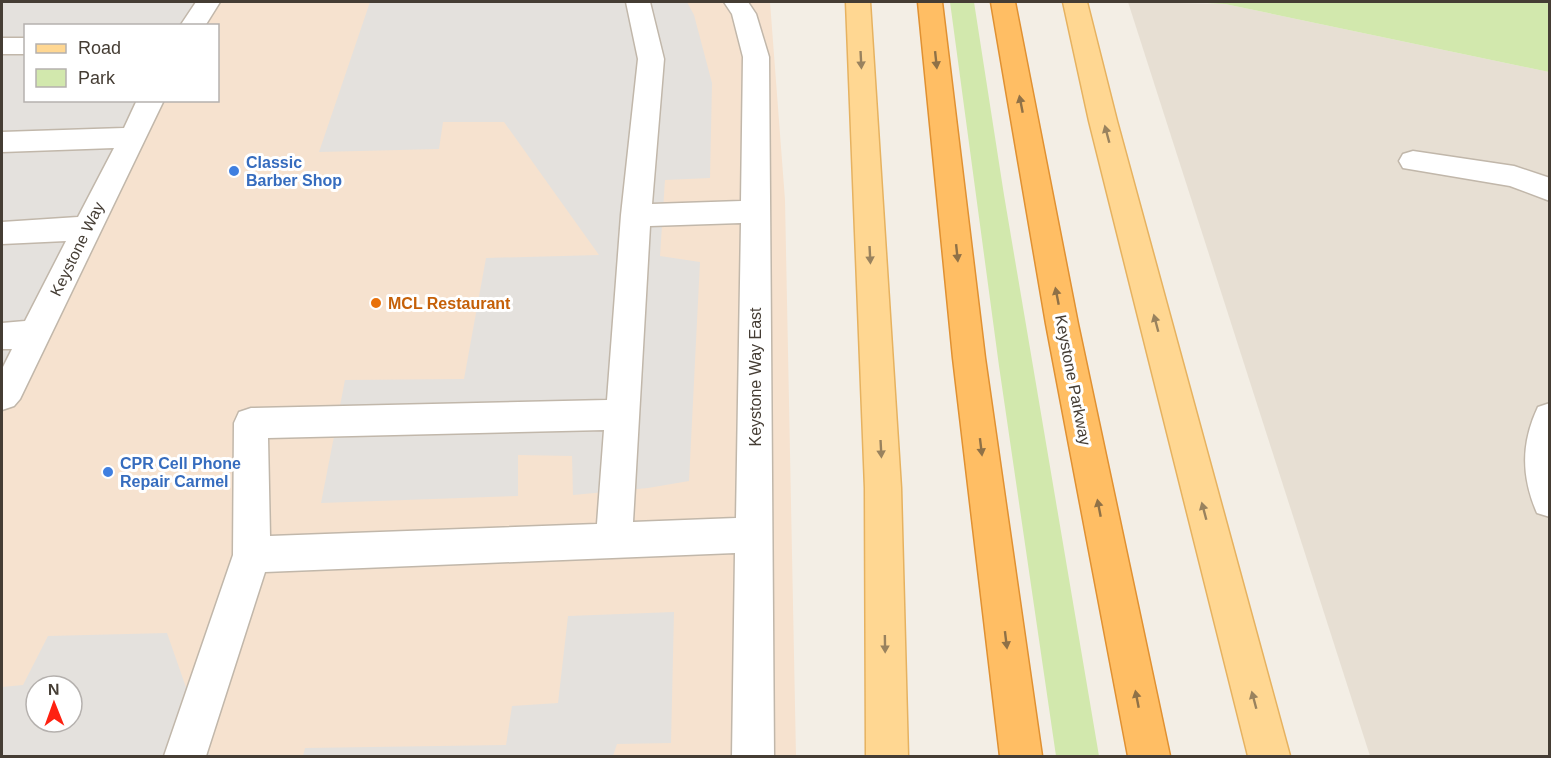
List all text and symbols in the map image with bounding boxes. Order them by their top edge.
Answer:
legend [24,24,219,102]
text: Road [78,38,121,58]
one-way arrow [857,50,866,69]
one-way arrow [931,50,941,69]
text: Park [78,68,116,88]
one-way arrow [1016,95,1025,114]
one-way arrow [1101,125,1111,143]
place label: Classic Barber Shop [246,154,342,189]
marker: Classic Barber Shop [227,164,241,178]
street label: Keystone Way [47,199,107,299]
one-way arrow [953,244,962,263]
one-way arrow [866,245,875,264]
one-way arrow [1052,286,1061,305]
place label: MCL Restaurant [388,295,511,312]
marker: MCL Restaurant [369,296,383,310]
street label: Keystone Way East [747,307,764,447]
street label: Keystone Parkway [1052,313,1094,447]
one-way arrow [1150,314,1160,332]
one-way arrow [976,438,985,457]
one-way arrow [876,440,885,459]
place label: CPR Cell Phone Repair Carmel [120,455,241,490]
marker: CPR Cell Phone Repair Carmel [101,465,115,479]
one-way arrow [1094,498,1103,517]
one-way arrow [1199,502,1209,521]
one-way arrow [1001,631,1010,650]
one-way arrow [880,635,890,654]
north arrow [24,674,84,734]
text: N [48,681,60,698]
one-way arrow [1132,689,1141,708]
one-way arrow [1249,691,1258,709]

